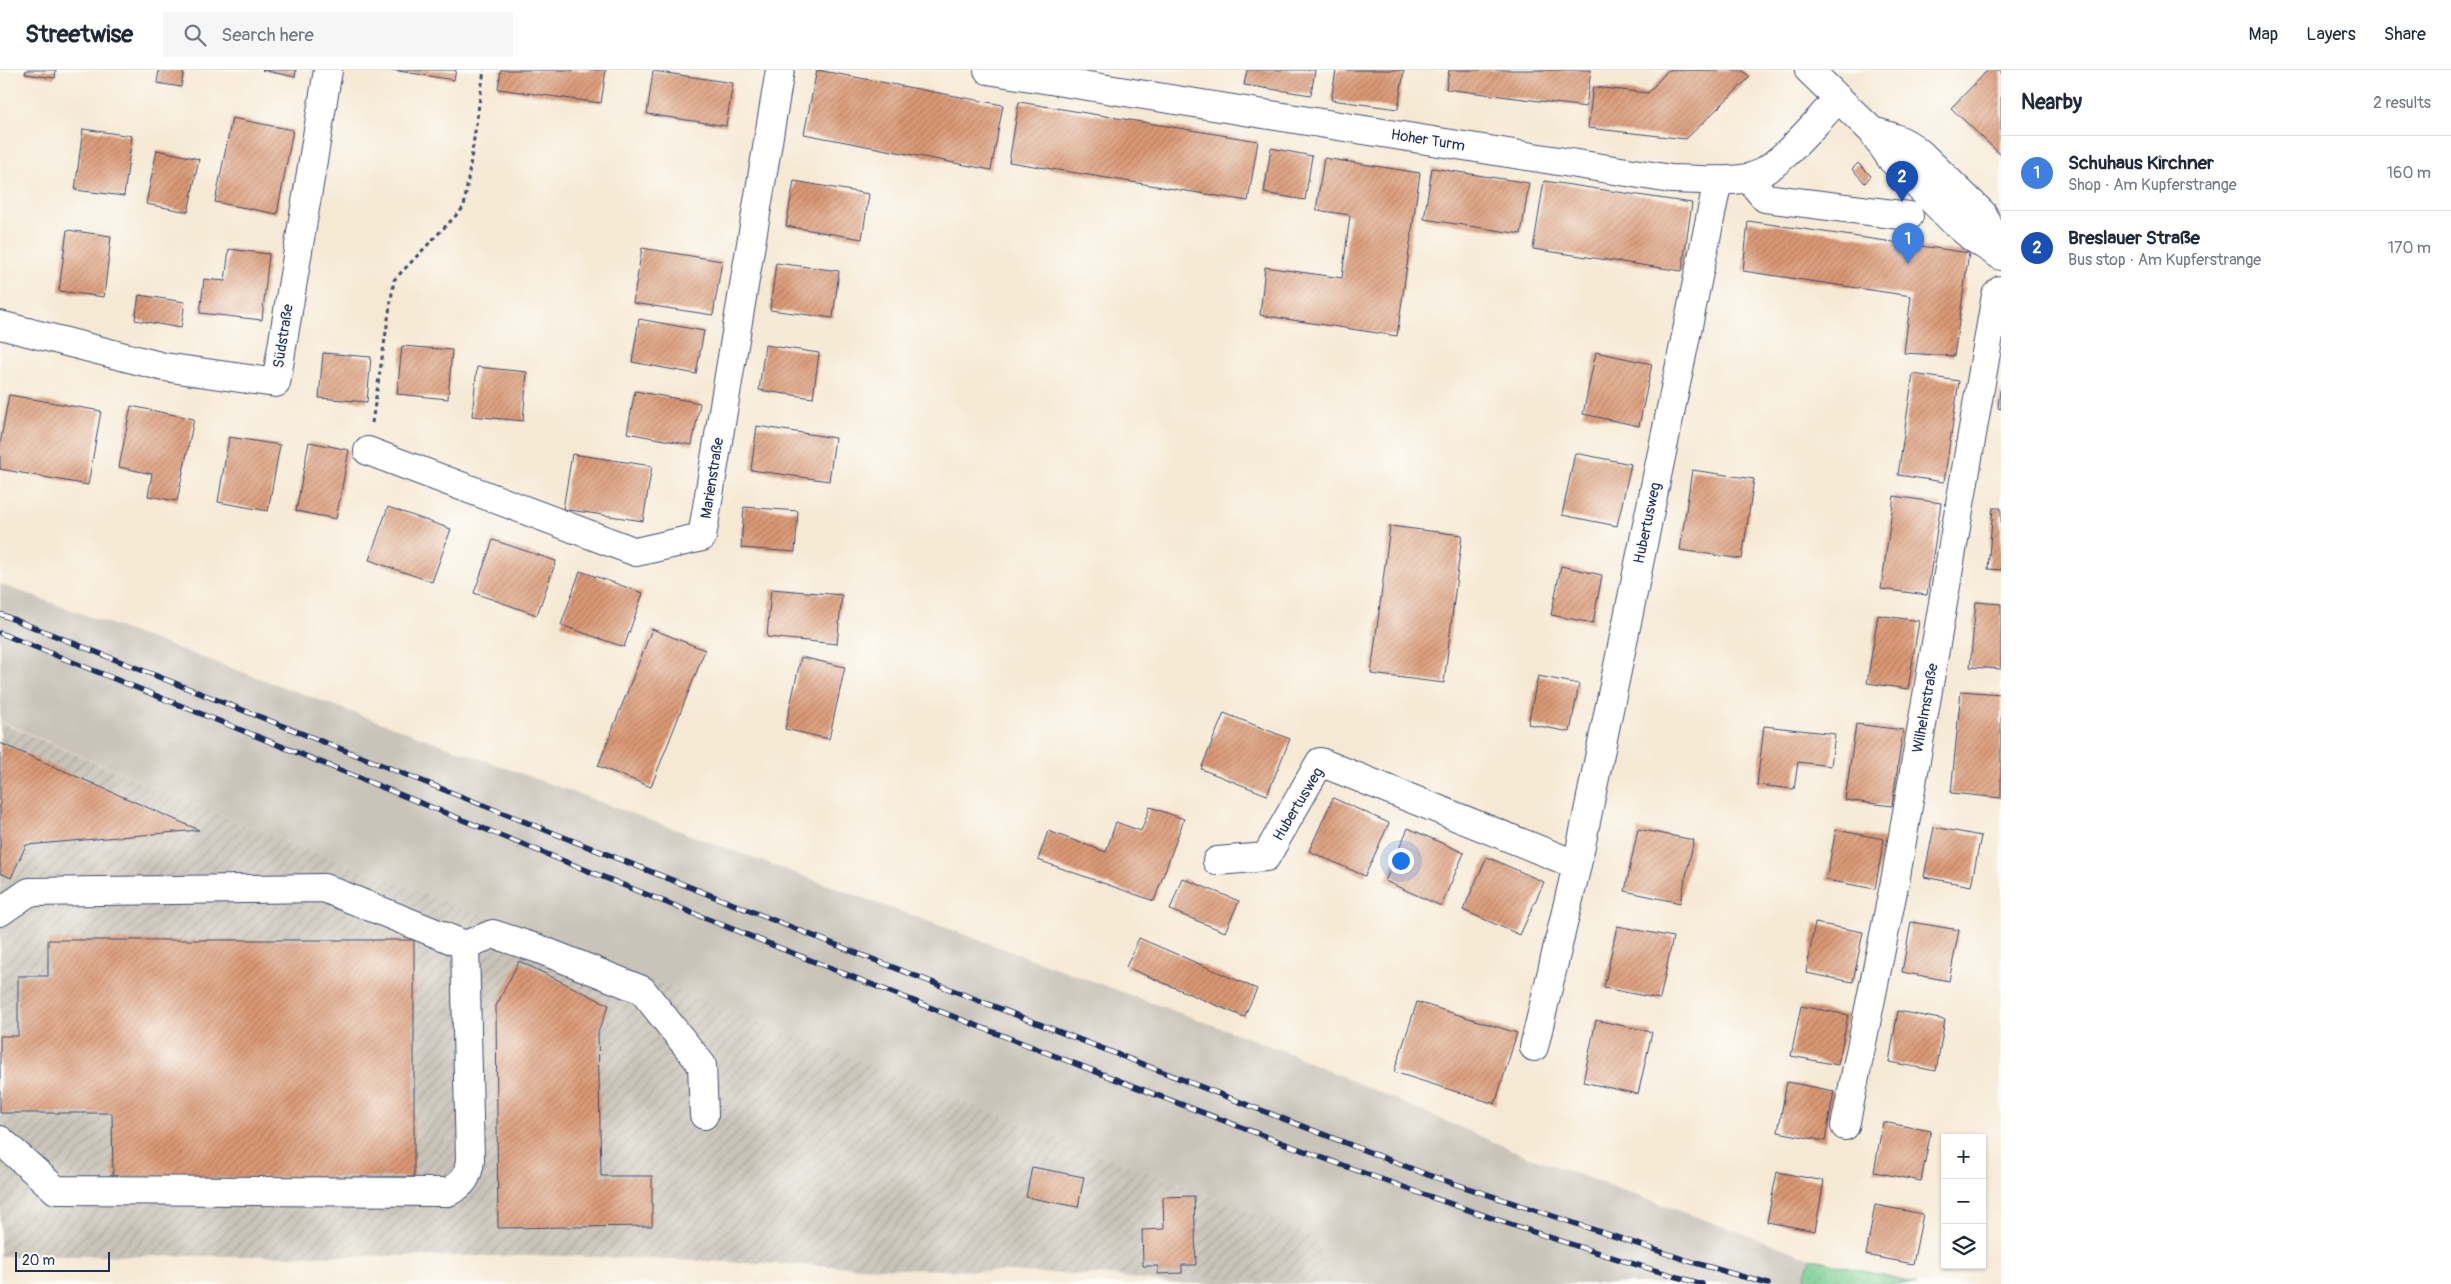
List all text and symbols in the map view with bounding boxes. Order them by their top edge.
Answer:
search box [163,12,513,57]
text: Streetwise [25,20,133,49]
icon: search [181,21,209,49]
text: Search here [221,23,314,47]
text: Map [2249,23,2278,46]
text: Layers [2306,23,2356,46]
text: Share [2384,23,2426,46]
text: Nearby [2021,89,2082,116]
text: 2 results [2373,93,2431,113]
street label: Hoher Turm [1390,125,1466,156]
text: Schuhaus Kirchner [2068,151,2214,175]
pin: 2 [1886,161,1918,202]
text: 1 [2034,163,2040,183]
text: 160 m [2387,163,2431,183]
text: Shop · Am Kupferstrange [2068,175,2237,195]
pin: 1 [1892,223,1924,264]
text: Breslauer Straße [2068,226,2200,250]
text: 2 [2033,238,2041,258]
text: 170 m [2388,238,2431,258]
text: Bus stop · Am Kupferstrange [2068,250,2261,270]
street label: Südstraße [269,302,298,369]
street label: Marienstraße [697,436,728,520]
street label: Hubertusweg [1630,481,1665,565]
street label: Wilhelmstraße [1908,661,1943,754]
street label: Hubertusweg [1269,764,1328,845]
your location [1388,848,1414,874]
map controls [1941,1134,1986,1269]
button: + [1941,1134,1986,1179]
button: − [1941,1179,1986,1224]
button: layers [1941,1224,1986,1269]
scale bar [15,1249,110,1272]
text: 20 m [22,1252,55,1269]

